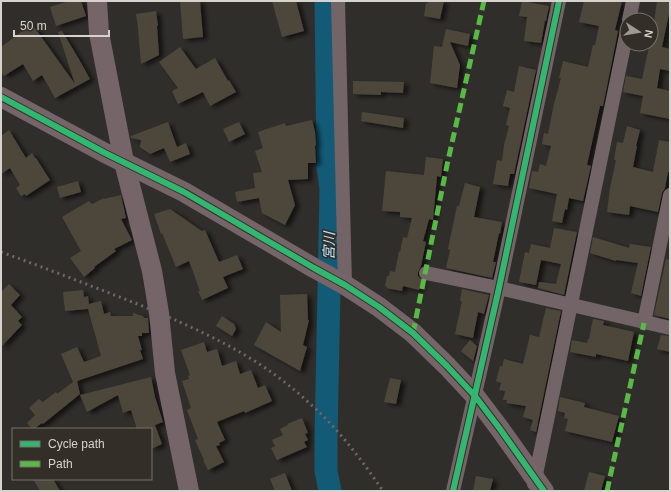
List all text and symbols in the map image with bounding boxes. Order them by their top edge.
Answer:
scale bar [14,12,109,38]
north arrow [619,12,659,52]
text: 50 m [20,19,47,33]
text: N [642,29,655,39]
water label: 宮川 [321,230,337,260]
legend [12,428,152,480]
text: Cycle path [48,437,105,451]
text: Path [48,457,73,471]

